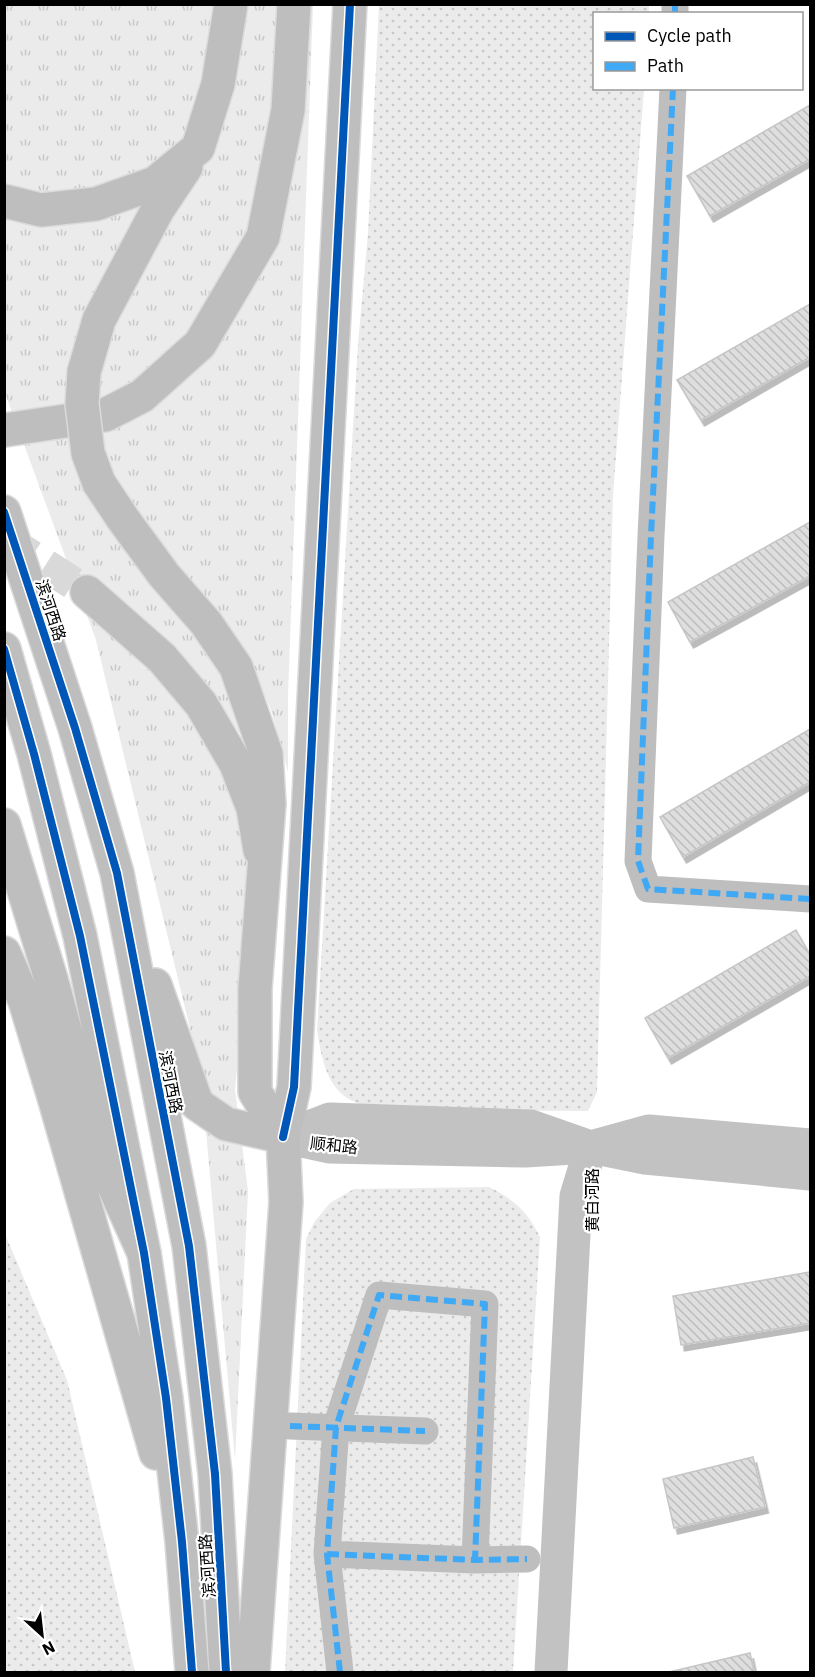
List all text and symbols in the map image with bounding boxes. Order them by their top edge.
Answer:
legend [593,12,803,90]
text: Cycle path [647,24,732,47]
text: Path [647,54,684,77]
street label: 滨河西路 [32,576,70,644]
street label: 滨河西路 [155,1049,187,1115]
street label: 顺和路 [309,1133,359,1157]
street label: 黄白河路 [582,1168,602,1232]
street label: 滨河西路 [195,1533,219,1599]
north arrow [12,1605,72,1665]
text: N [39,1637,59,1660]

